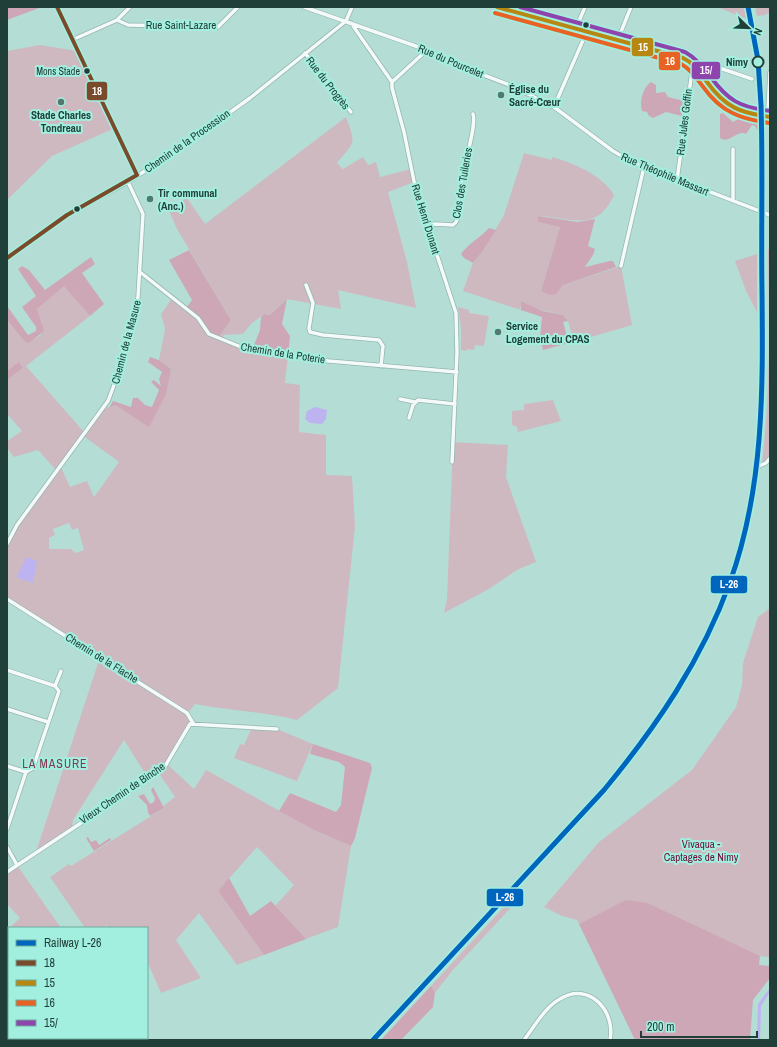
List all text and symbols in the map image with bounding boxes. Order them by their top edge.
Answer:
north arrow [729,8,769,48]
street label: Rue Saint-Lazare [146,18,216,32]
unlabelled marker [581,20,591,30]
text: N [750,26,766,38]
line badge: 15 [631,37,654,57]
text: 15 [638,40,648,54]
street label: Rue du Pourcelet [416,41,486,81]
line badge: 16 [658,51,681,71]
street label: Rue du Progrès [303,54,353,113]
text: 16 [665,54,675,68]
place label: Nimy [726,55,748,69]
marker: Nimy [751,55,765,69]
line badge: 15/ [691,61,721,80]
text: 15/ [700,63,713,77]
place label: Mons Stade [36,65,80,78]
marker: Mons Stade [82,66,92,76]
line badge: 18 [86,81,108,101]
place label: Église du Sacré-Cœur [509,82,561,109]
text: 18 [92,84,102,98]
street label: Rue Jules Goffin [673,88,695,156]
marker: Église du Sacré-Cœur [496,90,506,100]
marker: Stade Charles Tondreau [56,97,66,107]
street label: Chemin de la Procession [142,106,232,176]
place label: Stade Charles Tondreau [31,108,91,135]
street label: Clos des Tuileries [449,146,475,220]
street label: Rue Théophile Massart [619,149,711,199]
street label: Rue Henri Dunant [409,182,443,256]
place label: Tir communal (Anc.) [158,186,217,213]
marker: Tir communal (Anc.) [145,194,155,204]
unlabelled marker [72,204,82,214]
street label: Chemin de la Masure [108,299,144,385]
place label: Service Logement du CPAS [506,319,590,346]
marker: Service Logement du CPAS [493,327,503,337]
street label: Chemin de la Poterie [240,339,326,367]
line badge: L-26 [710,575,748,594]
text: L-26 [720,577,738,591]
street label: Chemin de la Flache [63,630,141,686]
district label: LA MASURE [22,756,88,772]
street label: Vieux Chemin de Binche [77,759,167,827]
park label: Vivaqua - Captages de Nimy [664,837,739,864]
line badge: L-26 [486,888,524,907]
text: L-26 [496,890,514,904]
legend [8,927,148,1039]
text: Railway L-26 [44,935,101,951]
text: 18 [44,955,55,971]
text: 15 [44,975,55,991]
text: 16 [44,995,55,1011]
scale bar [641,1013,757,1039]
text: 15/ [44,1015,58,1031]
text: 200 m [647,1019,674,1035]

